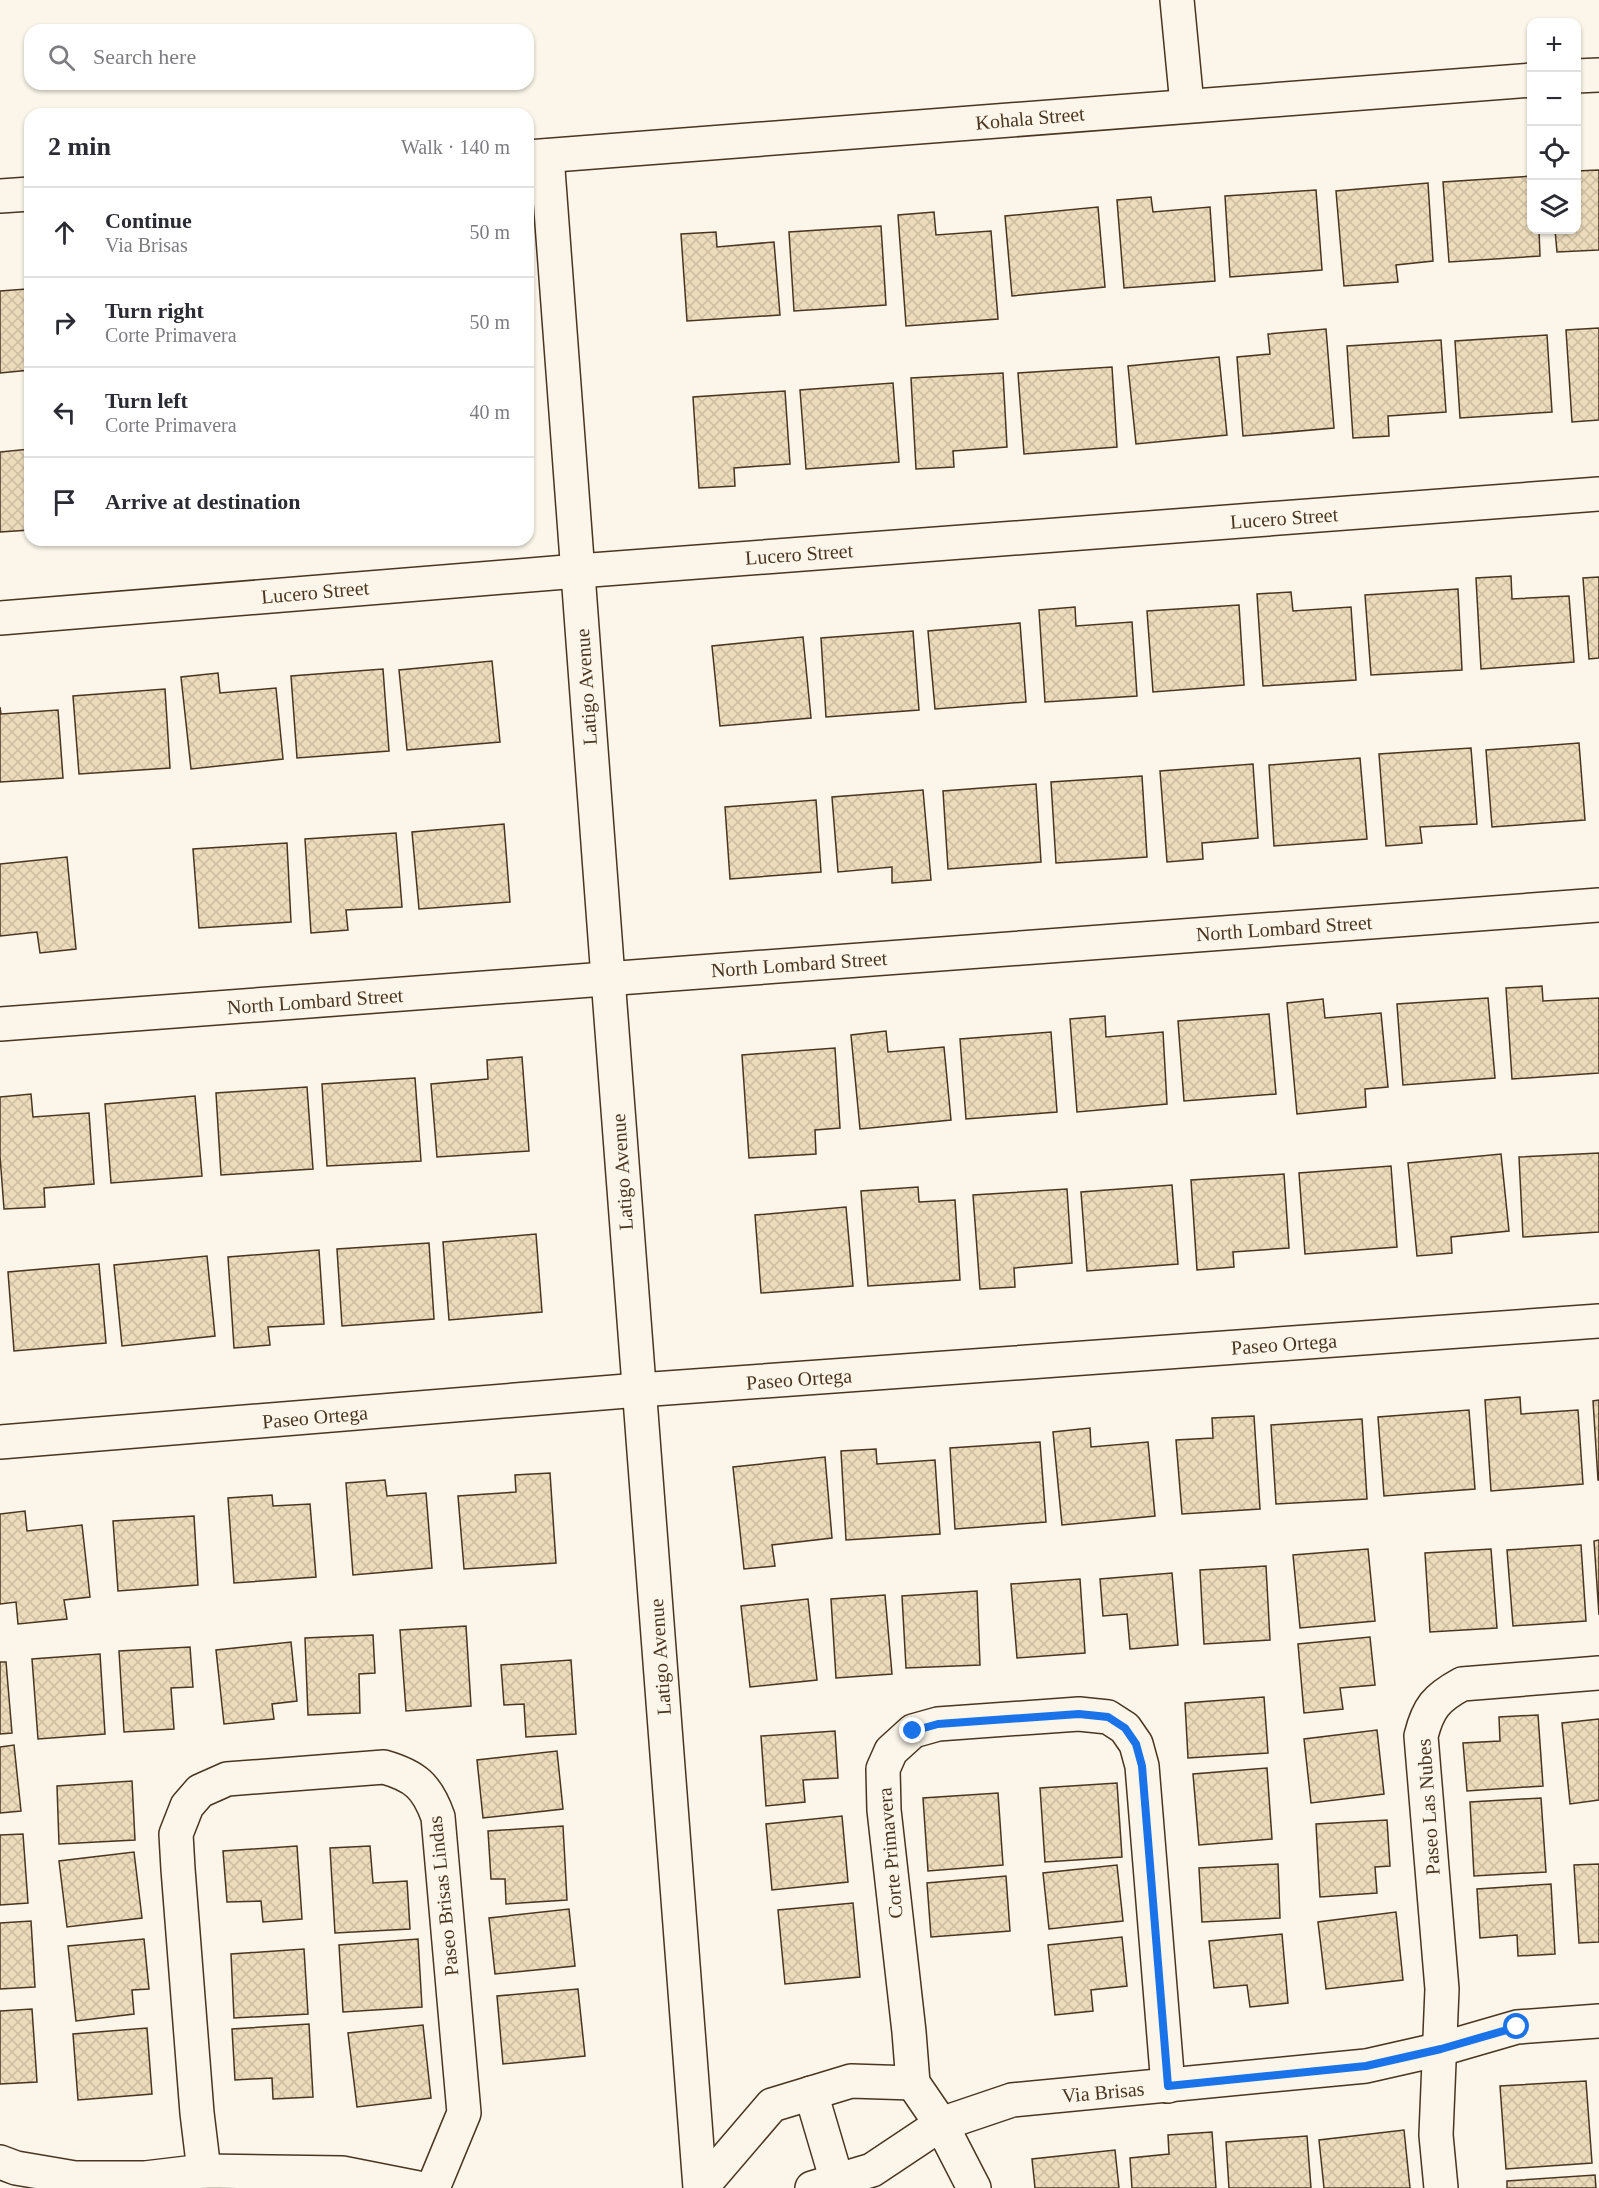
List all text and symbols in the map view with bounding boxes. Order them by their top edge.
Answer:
map controls [1527,18,1581,234]
button: + [1527,18,1581,72]
search box [24,24,534,90]
icon: search [45,41,78,74]
text: Search here [93,44,196,69]
button: − [1527,72,1581,126]
street label: Kohala Street [975,102,1086,134]
button: locate [1527,126,1581,180]
text: 2 min [48,132,111,161]
text: Walk · 140 m [401,136,510,158]
button: layers [1527,180,1581,234]
text: Continue [105,208,192,233]
icon: ahead [48,216,81,249]
text: 50 m [469,221,510,243]
text: Via Brisas [105,234,188,256]
text: Turn right [105,298,204,323]
icon: right [48,306,81,339]
text: 50 m [469,311,510,333]
text: Corte Primavera [105,324,237,346]
text: Turn left [105,388,188,413]
icon: left [48,396,81,429]
text: 40 m [469,401,510,423]
text: Corte Primavera [105,414,237,436]
icon: arrive [48,486,81,519]
text: Arrive at destination [105,489,301,514]
street label: Lucero Street [1229,503,1339,533]
street label: Lucero Street [744,539,854,569]
street label: Lucero Street [260,576,370,608]
street label: Latigo Avenue [571,628,602,746]
street label: North Lombard Street [1195,911,1373,945]
street label: North Lombard Street [710,947,888,981]
street label: North Lombard Street [226,984,404,1018]
street label: Latigo Avenue [607,1113,638,1231]
street label: Paseo Ortega [1230,1329,1338,1360]
street label: Paseo Ortega [745,1364,853,1395]
street label: Paseo Ortega [261,1401,369,1434]
street label: Latigo Avenue [645,1598,676,1716]
route end [899,1717,925,1743]
street label: Paseo Las Nubes [1412,1738,1444,1876]
street label: Corte Primavera [873,1786,907,1920]
street label: Paseo Brisas Lindas [424,1815,462,1977]
route start [1503,2013,1529,2039]
street label: Via Brisas [1061,2077,1145,2107]

